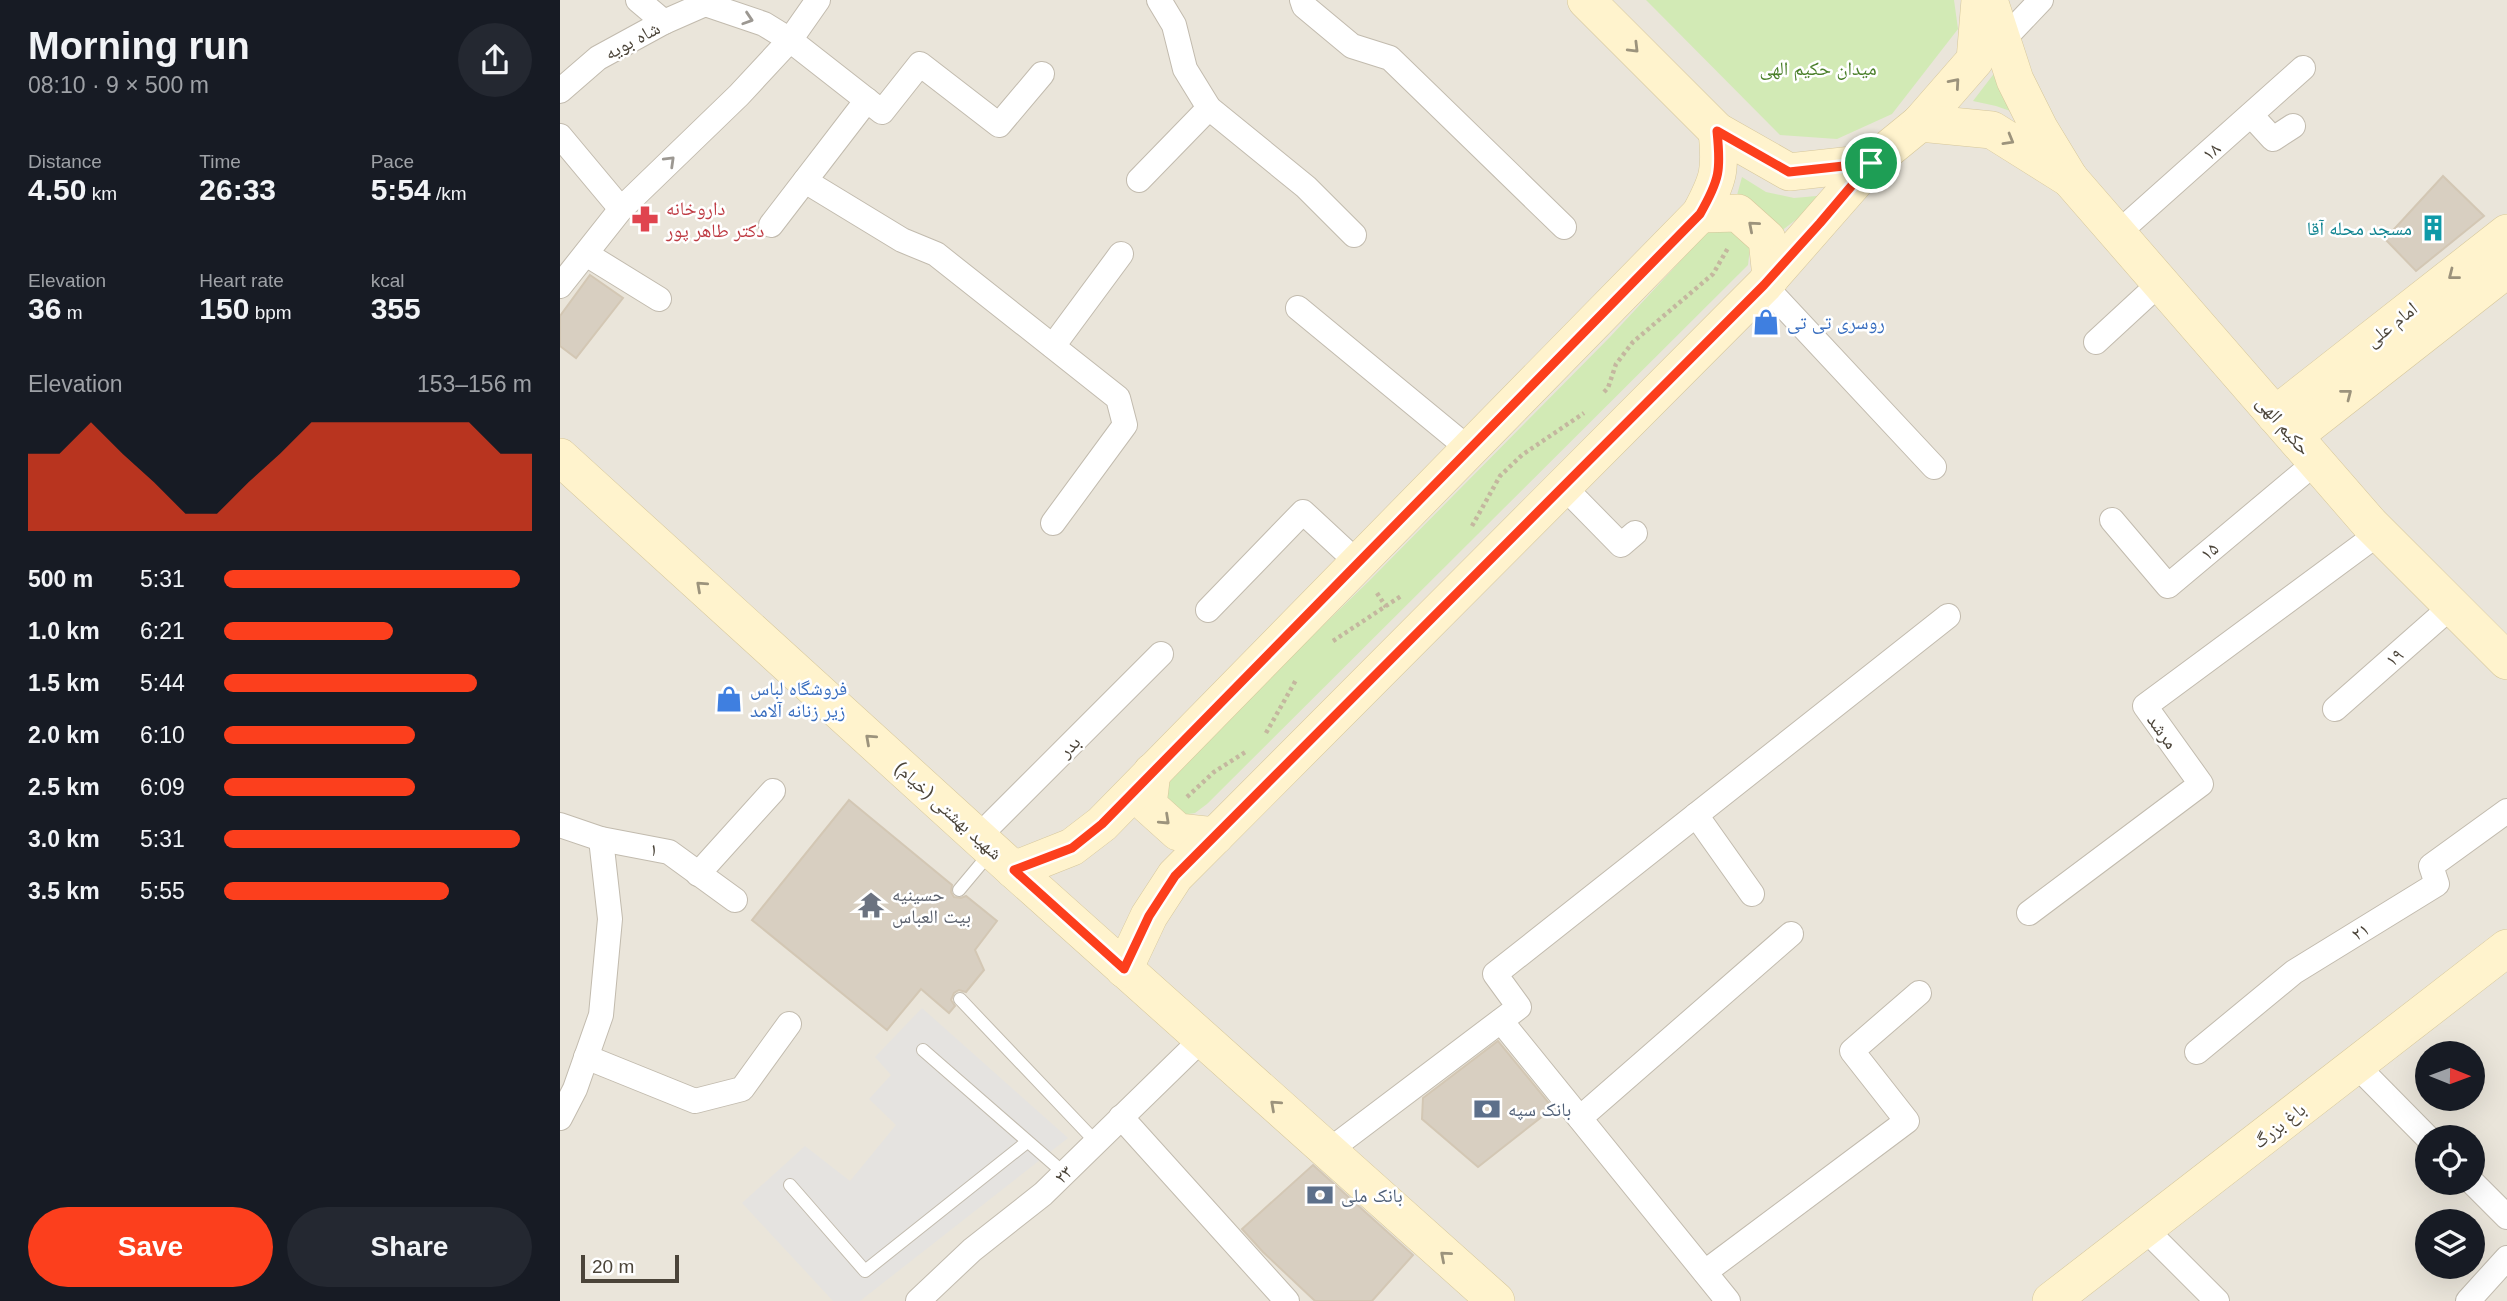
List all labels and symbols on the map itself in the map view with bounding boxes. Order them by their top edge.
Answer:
one-way arrow [742,10,754,25]
street label: شاه بویه [601,17,664,65]
one-way arrow [1626,40,1639,53]
park label: میدان حکیم الهی [1759,58,1877,81]
one-way arrow [1947,78,1959,91]
one-way arrow [2002,132,2015,145]
pin [1841,133,1901,193]
street label: ۱۸ [2198,138,2225,165]
one-way arrow [662,157,675,170]
place label: داروخانه دکتر طاهر پور [665,198,764,242]
pharmacy icon: داروخانه دکتر طاهر پور [630,204,660,234]
building icon: مسجد محله آقا [2418,213,2448,243]
place label: مسجد محله آقا [2307,218,2412,239]
one-way arrow [1748,222,1761,234]
one-way arrow [2449,267,2462,279]
street label: امام علی [2361,298,2423,353]
shop icon: روسری تی تی [1751,307,1781,337]
place label: روسری تی تی [1787,312,1885,334]
one-way arrow [2339,390,2352,402]
street label: حکیم الهی [2251,391,2315,461]
street label: ۱۵ [2196,538,2223,565]
one-way arrow [696,582,709,594]
street label: ۱۹ [2381,644,2408,671]
place label: فروشگاه لباس زیر زنانه آلامد [750,678,847,722]
shop icon: فروشگاه لباس زیر زنانه آلامد [714,684,744,714]
street label: مرشد [2142,710,2182,753]
street label: بدر [1054,731,1085,763]
one-way arrow [865,735,878,747]
street label: شهید بهشتی (خیام) [889,757,1007,866]
one-way arrow [1157,812,1170,824]
street label: ۱ [648,838,660,861]
place label: حسینیه بیت العباس [892,884,971,928]
temple icon: حسینیه بیت العباس [856,890,886,920]
street label: ۲۱ [2347,918,2373,945]
north arrow [2415,1041,2485,1111]
bank icon: بانک سپه [1472,1094,1502,1124]
street label: باغ بزرگ [2249,1098,2310,1153]
place label: بانک سپه [1508,1099,1571,1121]
one-way arrow [1270,1101,1283,1113]
street label: ۲۳ [1050,1161,1077,1188]
bank icon: بانک ملی [1305,1180,1335,1210]
place label: بانک ملی [1341,1185,1403,1207]
scale bar [581,1252,679,1284]
one-way arrow [1440,1252,1453,1264]

